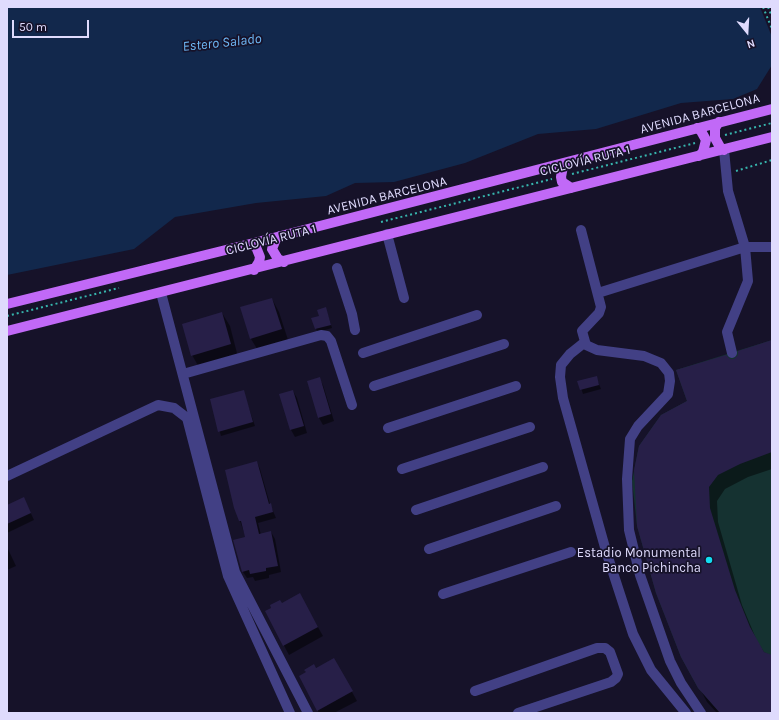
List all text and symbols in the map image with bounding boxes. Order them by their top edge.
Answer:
scale bar [14,12,91,38]
north arrow [727,12,767,52]
text: 50 m [19,20,47,34]
water label: Estero Salado [182,31,262,55]
text: N [745,36,757,51]
street label: AVENIDA BARCELONA [639,91,761,137]
street label: CICLOVÍA RUTA 1 [538,142,632,180]
street label: AVENIDA BARCELONA [325,174,449,218]
street label: CICLOVÍA RUTA 1 [224,221,318,259]
place label: Estadio Monumental Banco Pichincha [577,545,701,576]
marker: Estadio Monumental Banco Pichincha [704,555,714,565]

